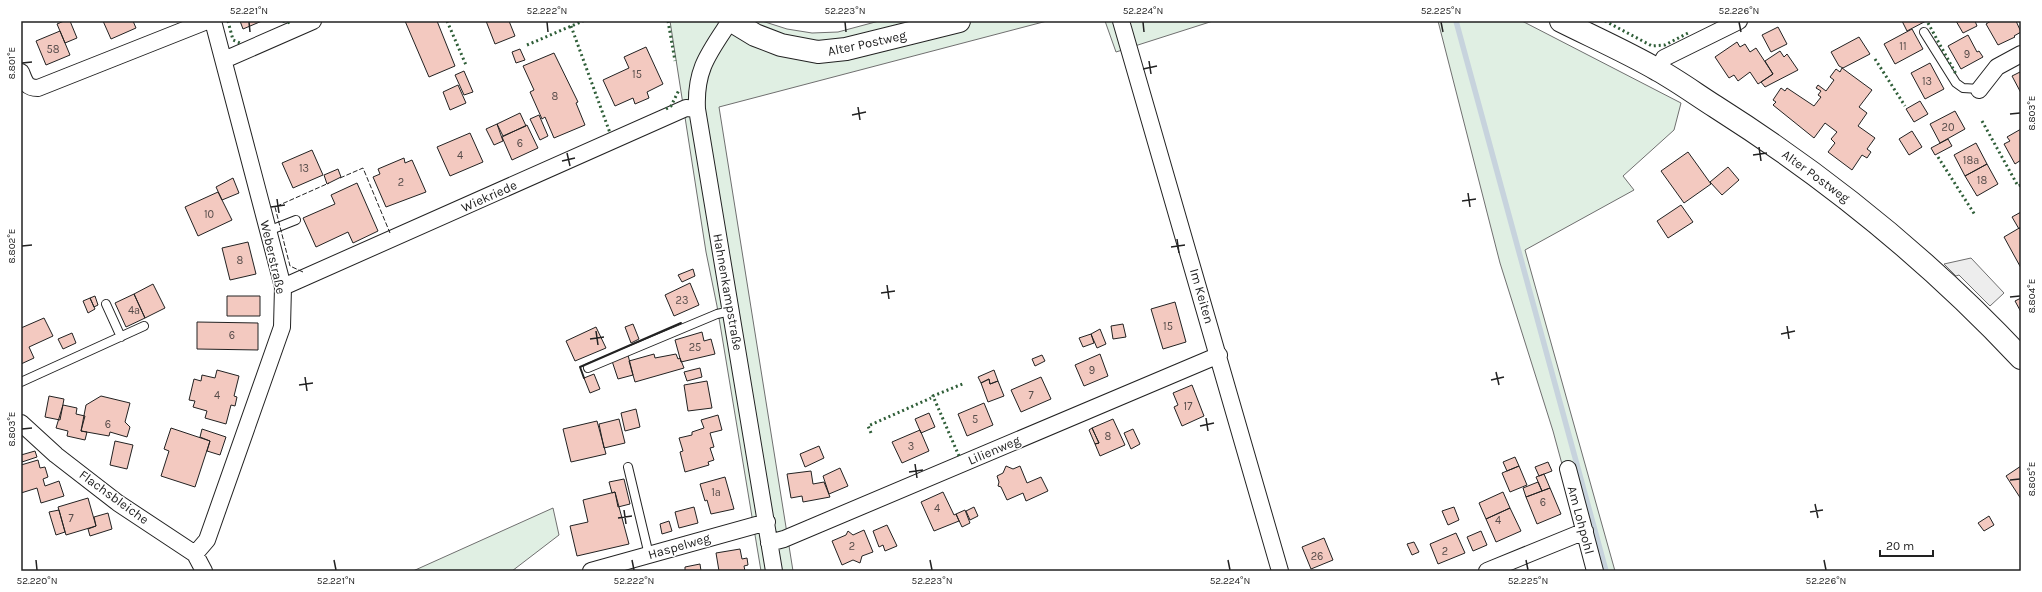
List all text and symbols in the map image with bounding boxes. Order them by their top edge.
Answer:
text: 52.221°N [230,5,268,17]
text: 52.222°N [527,5,567,17]
text: 52.223°N [825,5,865,17]
text: 52.224°N [1123,5,1163,17]
text: 52.225°N [1421,5,1461,17]
text: 52.226°N [1719,5,1759,17]
street label: Alter Postweg [826,27,908,59]
house number: 11 [1899,40,1907,53]
house number: 58 [47,43,60,56]
text: 8.801°E [6,47,18,79]
house number: 9 [1964,48,1970,61]
house number: 15 [632,68,642,81]
house number: 13 [1922,75,1932,88]
house number: 8 [552,90,559,103]
text: 8.803°E [2026,96,2038,130]
house number: 20 [1942,121,1954,134]
house number: 6 [517,137,523,150]
street label: Alter Postweg [1779,146,1853,206]
house number: 4 [457,149,463,162]
house number: 18a [1963,154,1979,167]
house number: 13 [299,162,309,175]
house number: 18 [1977,174,1987,187]
house number: 2 [398,176,404,189]
street label: Wiekriede [459,177,519,215]
house number: 10 [204,208,214,221]
street label: Weberstraße [257,219,289,296]
text: 8.802°E [6,229,18,263]
street label: Hahnenkampstraße [710,232,746,352]
house number: 8 [237,254,244,267]
street label: Im Keiten [1187,267,1217,325]
text: 8.804°E [2026,279,2038,313]
house number: 23 [676,294,688,307]
house number: 4a [128,304,140,317]
house number: 15 [1163,320,1173,333]
house number: 6 [229,329,235,342]
house number: 25 [689,341,701,354]
house number: 9 [1089,364,1095,377]
house number: 4 [214,389,220,402]
house number: 7 [1028,389,1034,402]
house number: 17 [1184,400,1192,413]
text: 8.803°E [6,412,18,446]
house number: 5 [972,413,978,426]
house number: 6 [105,418,111,431]
house number: 8 [1105,430,1112,443]
street label: Lilienweg [966,432,1023,468]
house number: 3 [908,440,914,453]
text: 8.805°E [2026,462,2038,496]
street label: Flachsbleiche [76,467,152,527]
street label: Am Lohpohl [1565,484,1597,556]
house number: 1a [711,486,721,499]
house number: 6 [1540,496,1546,509]
house number: 4 [934,502,940,515]
house number: 7 [68,512,74,525]
house number: 4 [1495,514,1501,527]
street label: Haspelweg [646,530,712,562]
scale bar [1880,532,1933,558]
text: 20 m [1886,539,1914,553]
house number: 2 [849,540,855,553]
house number: 2 [1442,545,1448,558]
house number: 26 [1311,550,1323,563]
text: 52.220°N [17,575,58,587]
text: 52.221°N [317,575,355,587]
text: 52.222°N [614,575,654,587]
text: 52.223°N [912,575,952,587]
text: 52.224°N [1210,575,1250,587]
text: 52.225°N [1508,575,1548,587]
text: 52.226°N [1806,575,1846,587]

